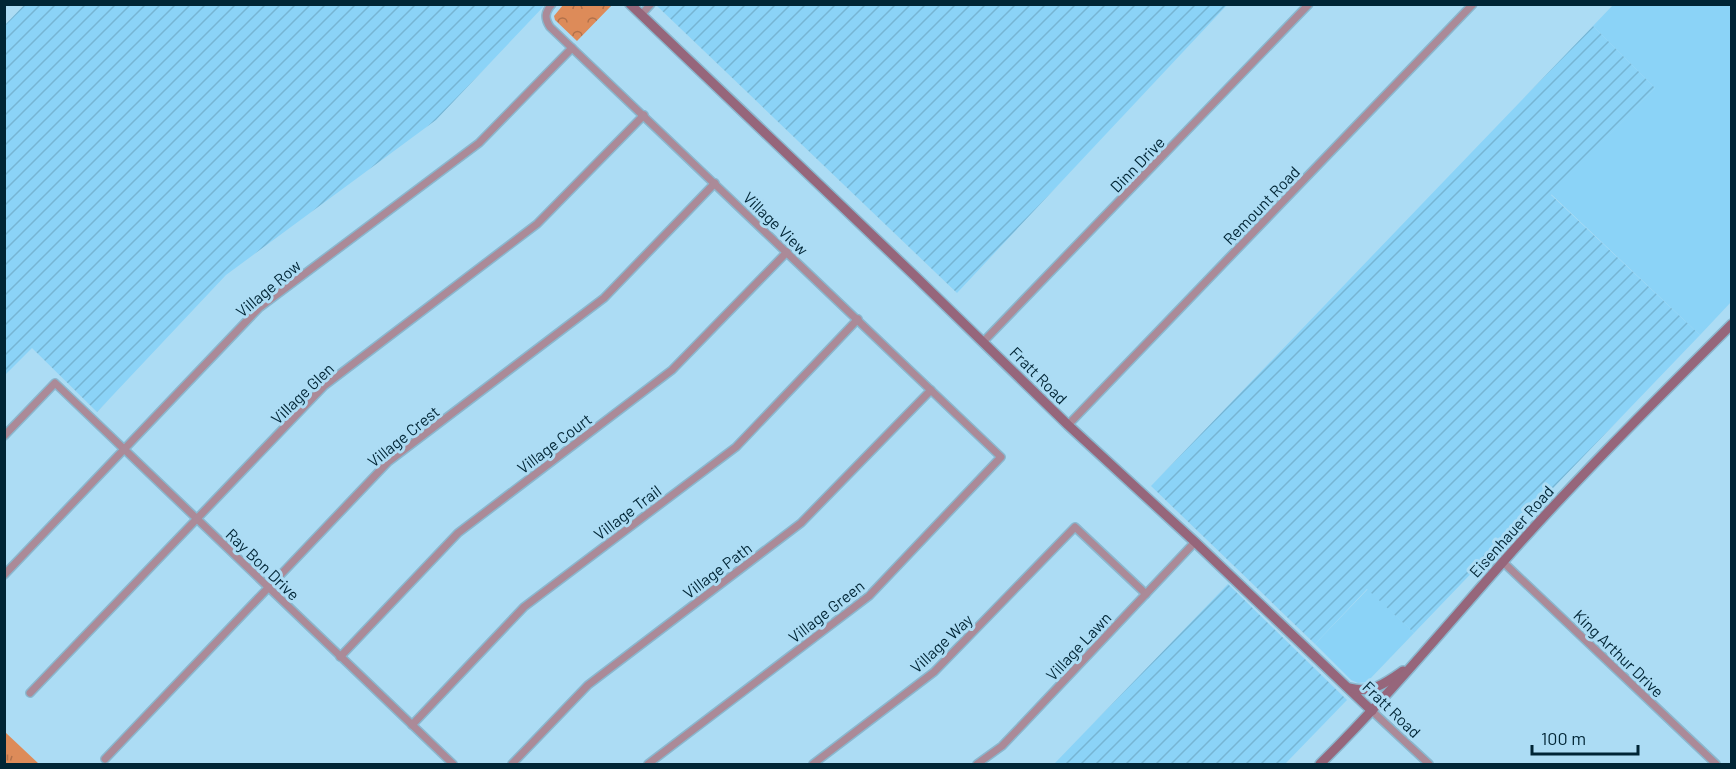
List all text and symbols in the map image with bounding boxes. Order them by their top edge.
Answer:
street label: Dinn Drive [1106,132,1168,196]
street label: Remount Road [1219,162,1303,248]
street label: Village View [740,187,813,259]
street label: Village Row [232,255,305,321]
street label: Fratt Road [1006,342,1072,408]
street label: Village Glen [267,358,337,428]
street label: Village Crest [363,401,443,471]
street label: Village Court [513,409,595,477]
street label: Village Trail [590,481,664,543]
street label: Eisenhauer Road [1465,481,1557,581]
street label: Ray Bon Drive [222,524,304,604]
street label: Village Path [679,538,755,602]
street label: Village Green [784,576,868,646]
street label: King Arthur Drive [1570,605,1668,701]
street label: Village Lawn [1042,608,1114,684]
street label: Village Way [906,609,976,677]
street label: Fratt Road [1359,677,1425,741]
scale bar [1532,718,1638,756]
text: 100 m [1541,727,1586,749]

